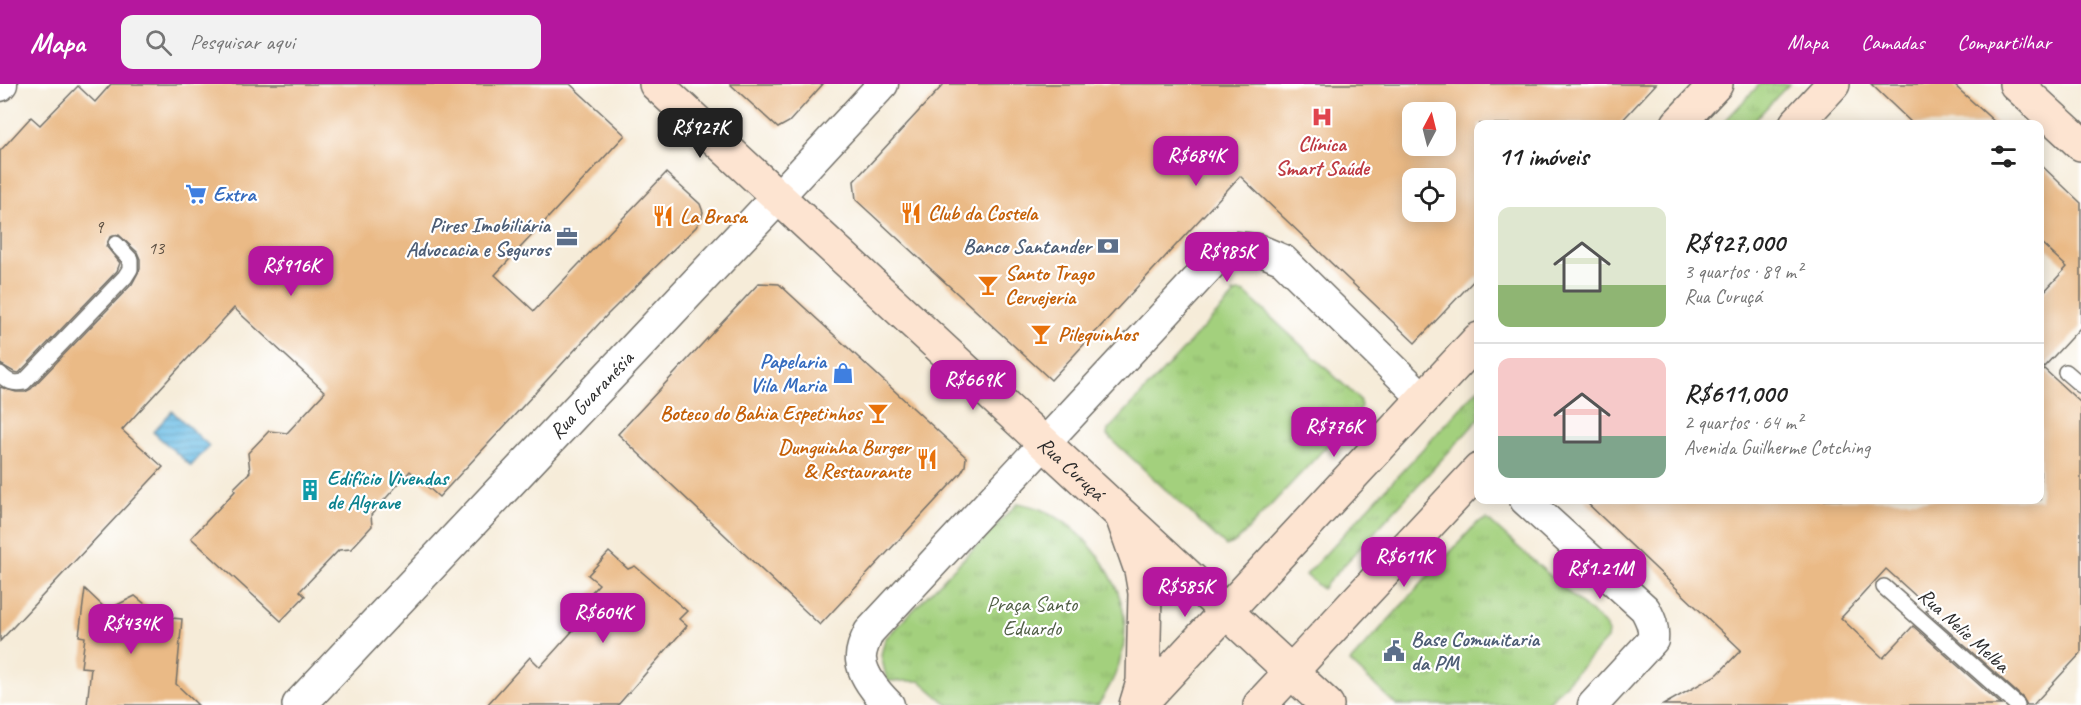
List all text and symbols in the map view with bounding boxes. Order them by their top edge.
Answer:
search box [121,15,541,69]
text: Mapa [30,25,85,60]
icon: search [142,26,175,59]
text: Pesquisar aqui [190,28,295,56]
text: Mapa [1787,29,1828,55]
text: Camadas [1861,29,1924,55]
text: Compartilhar [1957,29,2051,55]
north arrow [1402,102,1456,156]
map controls [1402,102,1456,222]
hospital icon: Clínica Smart Saúde [1310,105,1334,129]
pin: R$927K [651,108,749,159]
text: R$927K [672,115,728,140]
place label: Clínica Smart Saúde [1275,131,1371,181]
pin: R$684K [1147,136,1245,187]
text: 11 imóveis [1498,140,1588,173]
icon: filters [1987,140,2020,173]
text: R$684K [1167,143,1225,168]
button: locate [1402,168,1456,222]
place label: Extra [213,181,257,207]
supermarket icon: Extra [184,182,208,206]
place label: Club da Costela [928,200,1039,226]
restaurant icon: Club da Costela [899,201,923,225]
place label: La Brasa [680,203,749,229]
restaurant icon: La Brasa [651,204,675,228]
place label: Pires Imobiliária Advocacia e Seguros [406,212,553,262]
house number: 9 [95,216,105,238]
office icon: Pires Imobiliária Advocacia e Seguros [555,225,579,249]
text: R$927,000 [1684,226,1785,259]
icon: home [1546,231,1618,303]
pin: R$985K [1178,232,1276,283]
place label: Banco Santander [963,233,1093,259]
bank icon: Banco Santander [1096,234,1120,258]
house number: 13 [148,237,166,259]
text: R$985K [1199,239,1255,264]
pin: R$916K [242,246,340,297]
text: R$916K [262,253,320,278]
text: 3 quartos · 89 m² [1684,259,1802,284]
place label: Santo Trago Cervejeria [1005,260,1095,310]
bar icon: Santo Trago Cervejeria [976,273,1000,297]
text: Rua Curuçá [1684,284,1762,309]
place label: Pilequinhos [1058,321,1140,347]
bar icon: Pilequinhos [1029,322,1053,346]
street label: Rua Guaranésia [544,345,640,444]
place label: Papelaria Vila Maria [750,348,827,398]
pin: R$669K [924,360,1022,411]
shop icon: Papelaria Vila Maria [831,361,855,385]
text: R$669K [944,367,1002,392]
text: R$611,000 [1684,377,1786,410]
icon: home [1546,382,1618,454]
place label: Boteco do Bahia Espetinhos [660,400,864,426]
bar icon: Boteco do Bahia Espetinhos [866,401,890,425]
pin: R$776K [1285,407,1383,458]
text: 2 quartos · 64 m² [1684,410,1802,435]
text: R$776K [1305,414,1363,439]
street label: Rua Curuçá [1033,431,1112,507]
place label: Dunguinha Burger & Restaurante [778,434,912,484]
text: Avenida Guilherme Cotching [1684,435,1870,460]
restaurant icon: Dunguinha Burger & Restaurante [915,447,939,471]
place label: Edifício Vivendas de Algrave [327,465,451,515]
building icon: Edifício Vivendas de Algrave [298,478,322,502]
pin: R$611K [1355,537,1453,588]
text: R$611K [1375,544,1433,569]
pin: R$1.21M [1545,549,1655,600]
text: R$1.21M [1567,556,1633,581]
pin: R$585K [1136,567,1234,618]
text: R$585K [1157,574,1213,599]
street label: Rua Nelie Melba [1913,582,2016,679]
park label: Praça Santo Eduardo [987,591,1079,641]
pin: R$604K [554,593,652,644]
text: R$604K [574,600,632,625]
pin: R$434K [82,604,180,655]
text: R$434K [102,611,160,636]
place label: Base Comunitaria da PM [1411,626,1541,676]
public building icon: Base Comunitaria da PM [1382,639,1406,663]

